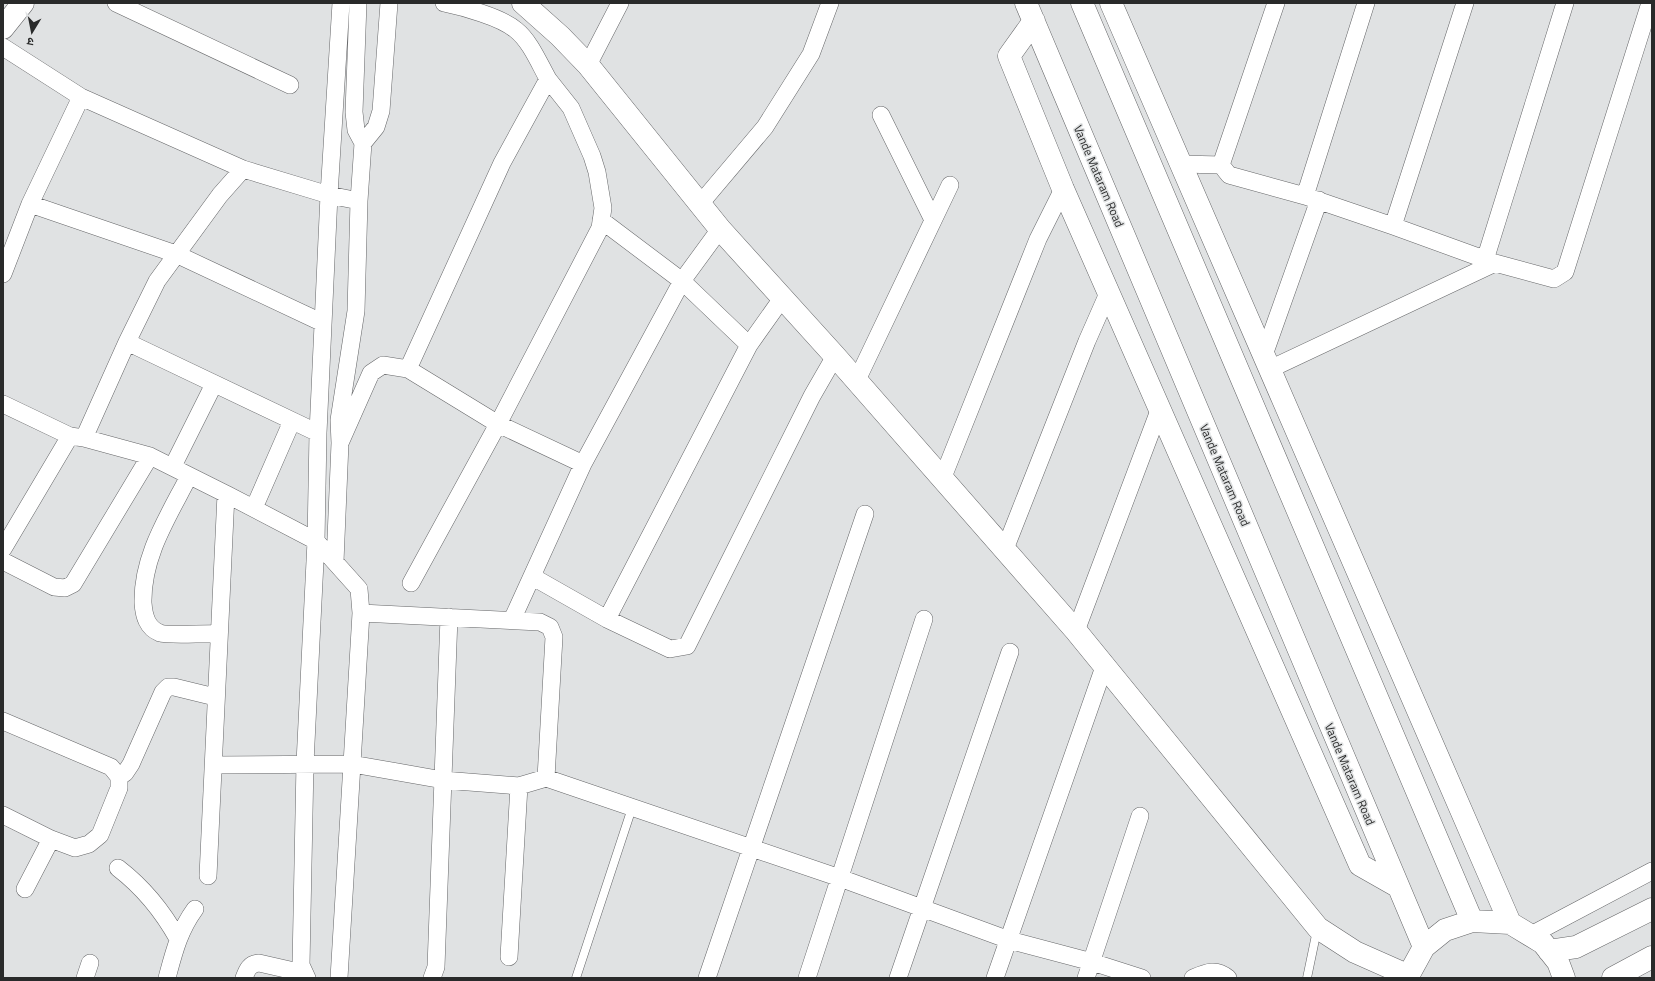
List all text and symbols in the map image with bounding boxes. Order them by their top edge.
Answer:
north arrow [12,12,52,52]
text: उ [25,33,35,50]
street label: Vande Mataram Road [1069,122,1129,230]
street label: Vande Mataram Road [1195,421,1255,529]
street label: Vande Mataram Road [1320,720,1380,828]

